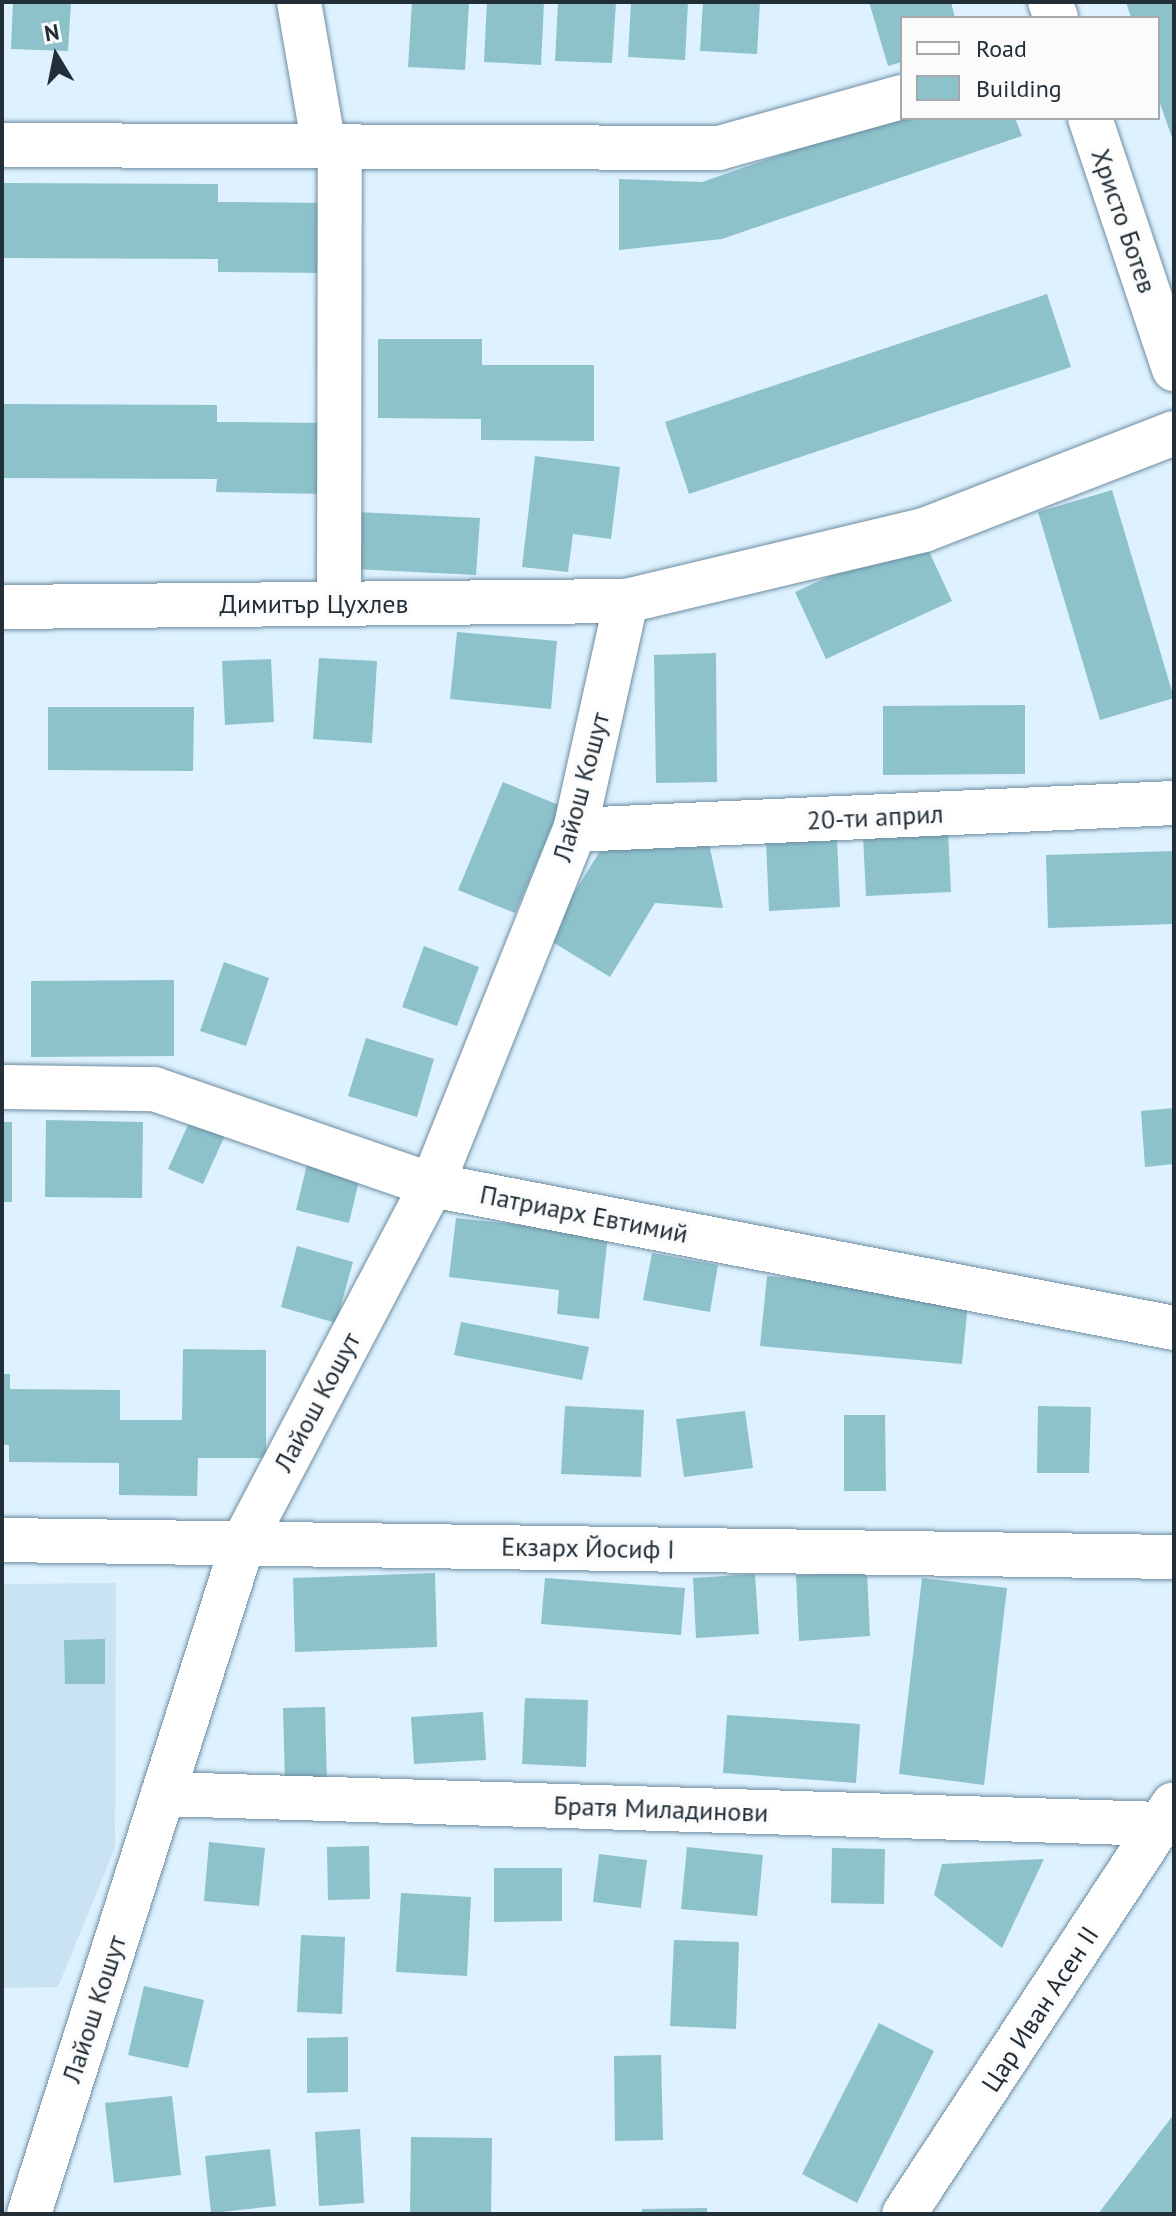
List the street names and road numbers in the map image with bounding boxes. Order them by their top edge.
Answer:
street label: Христо Ботев [1085,145,1163,297]
street label: Димитър Цухлев [219,588,409,620]
street label: Лайош Кошут [546,709,616,865]
street label: 20-ти април [806,798,944,836]
street label: Патриарх Евтимий [477,1178,691,1250]
street label: Лайош Кошут [267,1327,367,1477]
street label: Екзарх Йосиф I [501,1531,675,1565]
street label: Братя Миладинови [553,1790,769,1828]
street label: Цар Иван Асен II [975,1920,1105,2098]
street label: Лайош Кошут [56,1931,132,2087]

